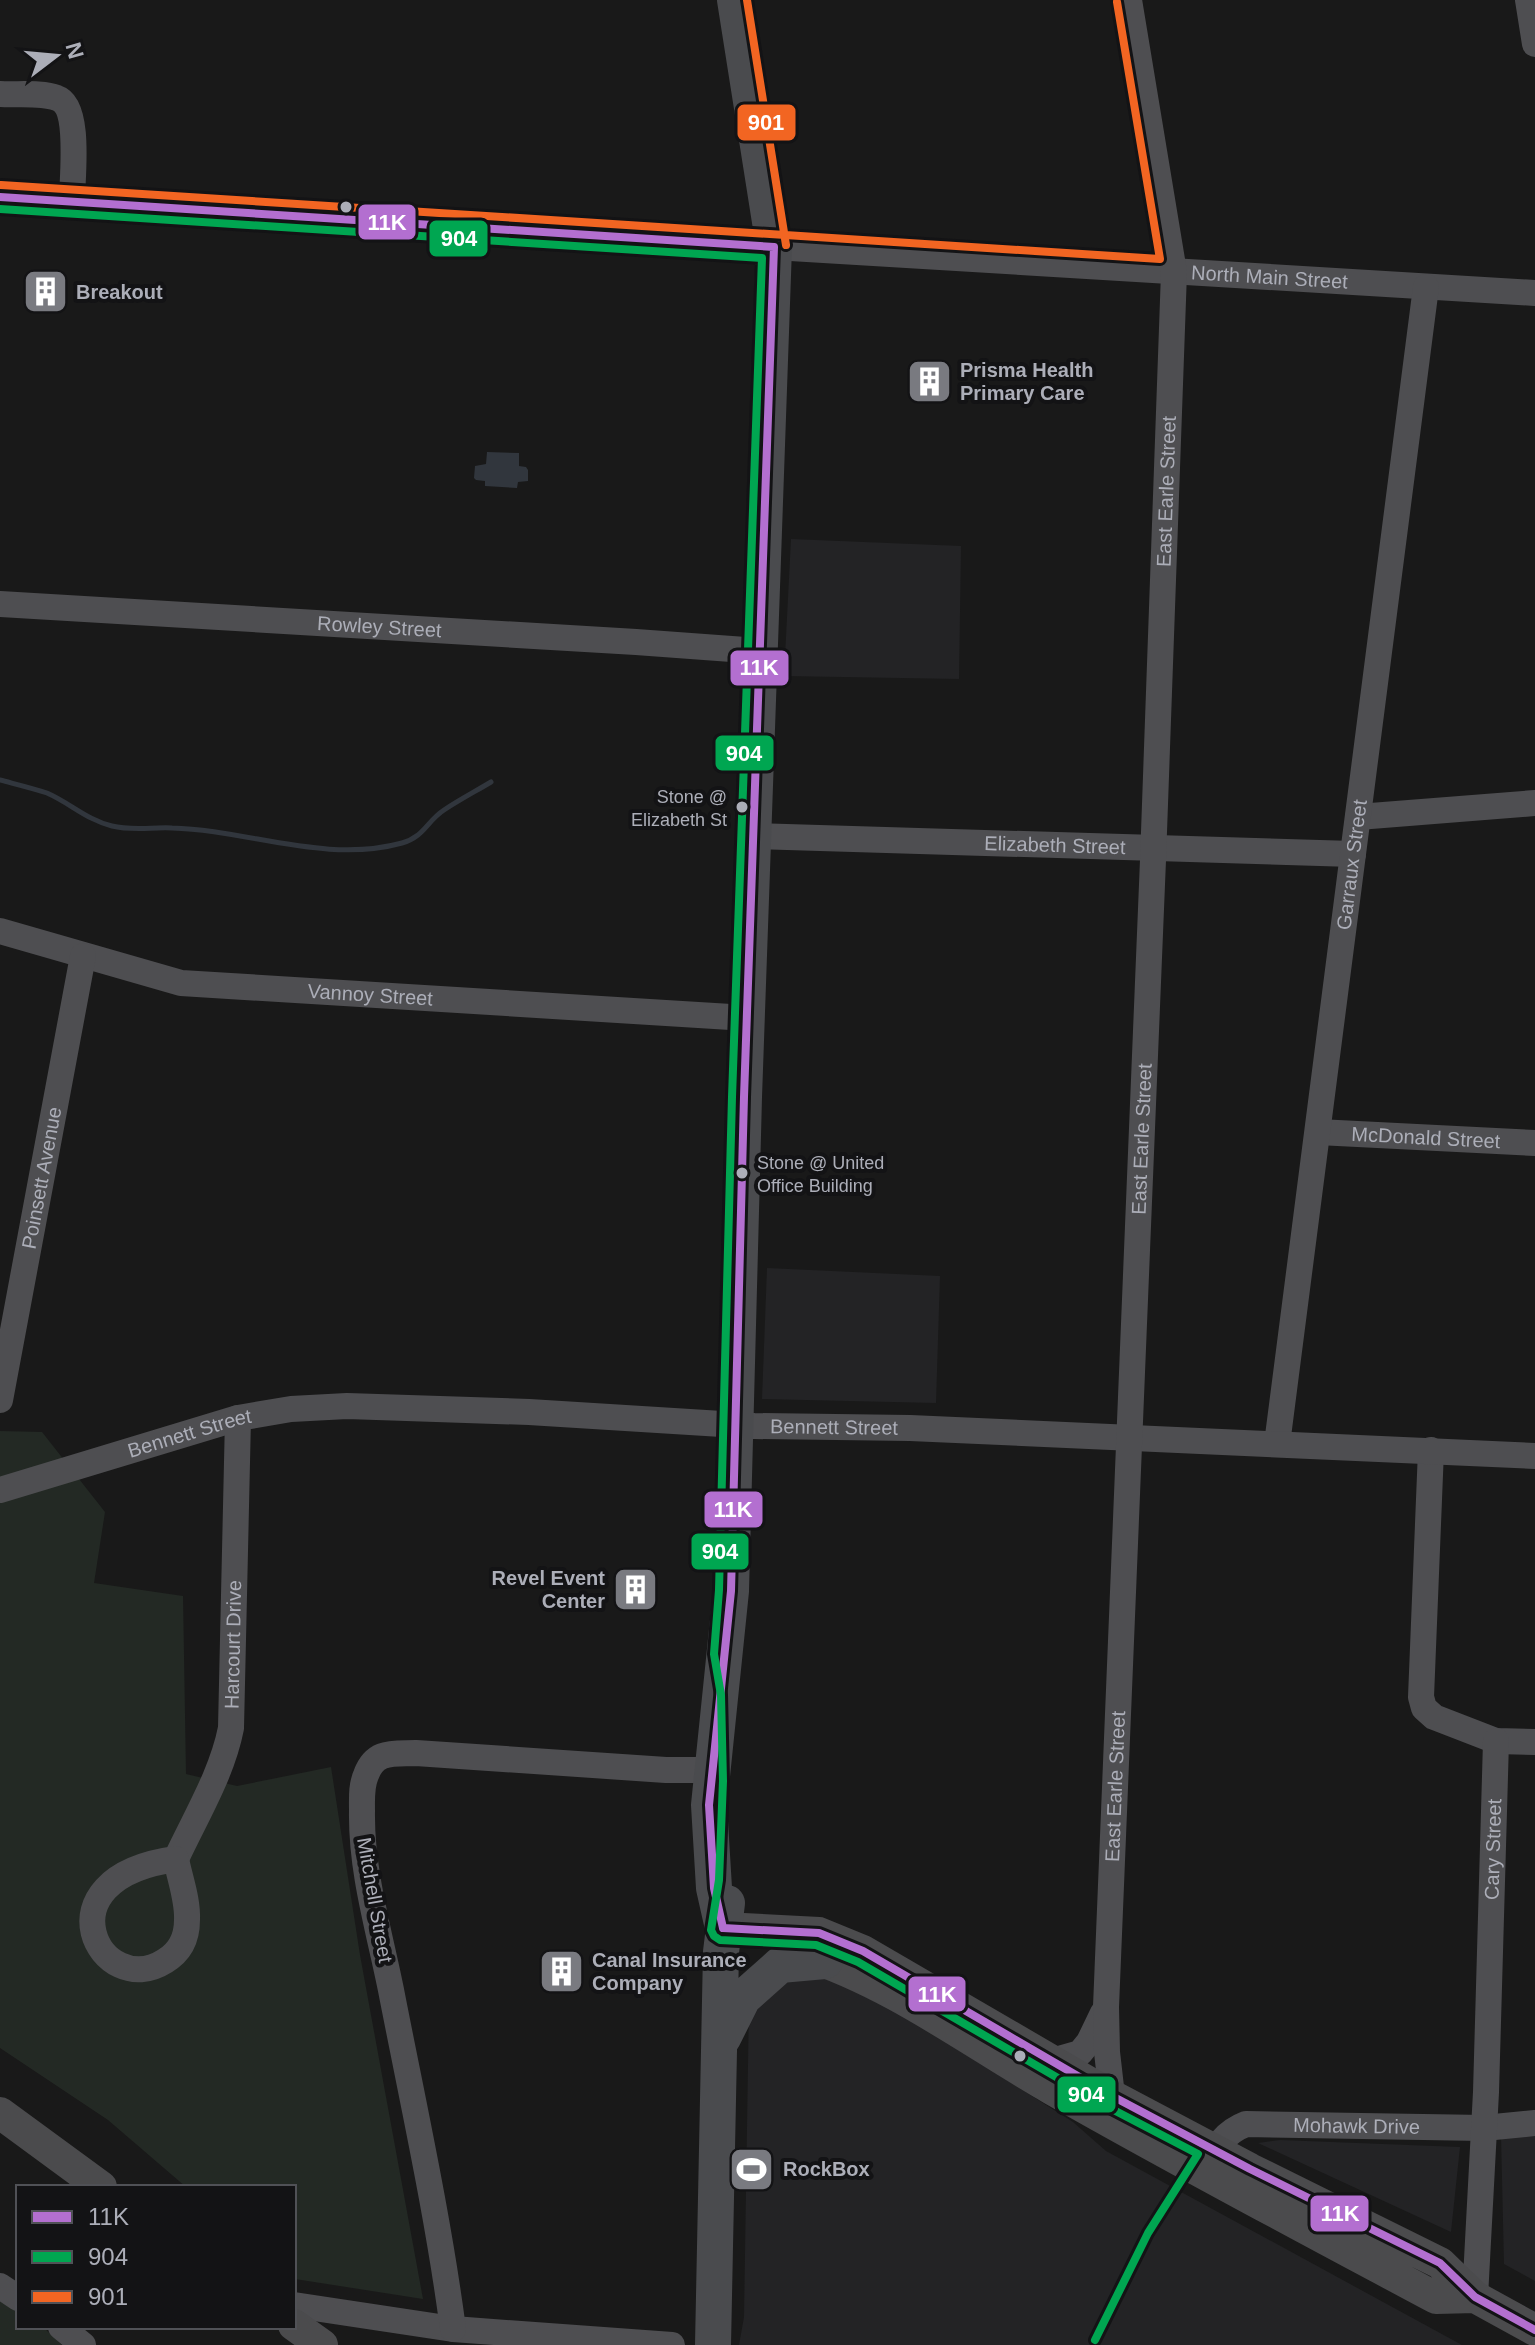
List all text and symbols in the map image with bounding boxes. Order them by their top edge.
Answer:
north arrow [16,16,96,96]
text: N [61,40,89,62]
line badge: 901 [736,103,797,142]
text: 901 [748,110,784,135]
unlabelled marker [338,199,354,215]
line badge: 11K [357,203,417,241]
text: 11K [367,210,407,235]
line badge: 904 [428,219,489,258]
text: 904 [441,226,478,251]
street label: North Main Street [1191,261,1349,293]
building icon: Breakout [21,268,69,316]
place label: Breakout [76,281,163,303]
building icon: Prisma Health Primary Care [905,358,953,406]
place label: Prisma Health Primary Care [960,359,1093,404]
street label: East Earle Street [1152,415,1180,567]
street label: Rowley Street [316,612,443,641]
line badge: 11K [729,649,790,687]
text: 11K [739,655,779,680]
line badge: 904 [714,734,775,772]
text: 904 [726,741,763,766]
place label: Stone @ Elizabeth St [631,787,727,830]
street label: Garraux Street [1332,798,1371,931]
marker: Stone @ Elizabeth St [734,799,750,815]
street label: Elizabeth Street [984,832,1126,858]
street label: Vannoy Street [307,980,434,1010]
street label: East Earle Street [1127,1063,1156,1215]
street label: Poinsett Avenue [17,1105,66,1251]
street label: McDonald Street [1351,1123,1501,1152]
place label: Stone @ United Office Building [757,1153,884,1196]
marker: Stone @ United Office Building [734,1165,750,1181]
street label: Bennett Street [125,1405,253,1462]
street label: Bennett Street [770,1415,899,1439]
line badge: 11K [703,1490,764,1529]
text: 11K [713,1497,753,1522]
line badge: 904 [690,1532,750,1571]
text: 904 [702,1539,739,1564]
building icon: Revel Event Center [612,1565,660,1613]
place label: Revel Event Center [492,1567,605,1612]
street label: Harcourt Drive [220,1580,245,1709]
street label: East Earle Street [1101,1710,1129,1862]
street label: Cary Street [1480,1798,1505,1900]
street label: Mitchell Street [353,1836,397,1965]
building icon: Canal Insurance Company [537,1947,585,1995]
place label: Canal Insurance Company [592,1949,747,1994]
line badge: 11K [907,1975,967,2013]
text: 11K [917,1982,957,2007]
unlabelled marker [1012,2048,1028,2064]
line badge: 904 [1056,2075,1117,2114]
text: 904 [1068,2082,1105,2107]
street label: Mohawk Drive [1293,2114,1420,2138]
sports icon: RockBox [728,2145,776,2193]
place label: RockBox [783,2158,870,2180]
legend [16,2185,296,2329]
line badge: 11K [1309,2194,1370,2233]
text: 11K [1320,2201,1360,2226]
text: 11K [88,2203,129,2230]
text: 904 [88,2243,128,2270]
text: 901 [88,2283,128,2310]

